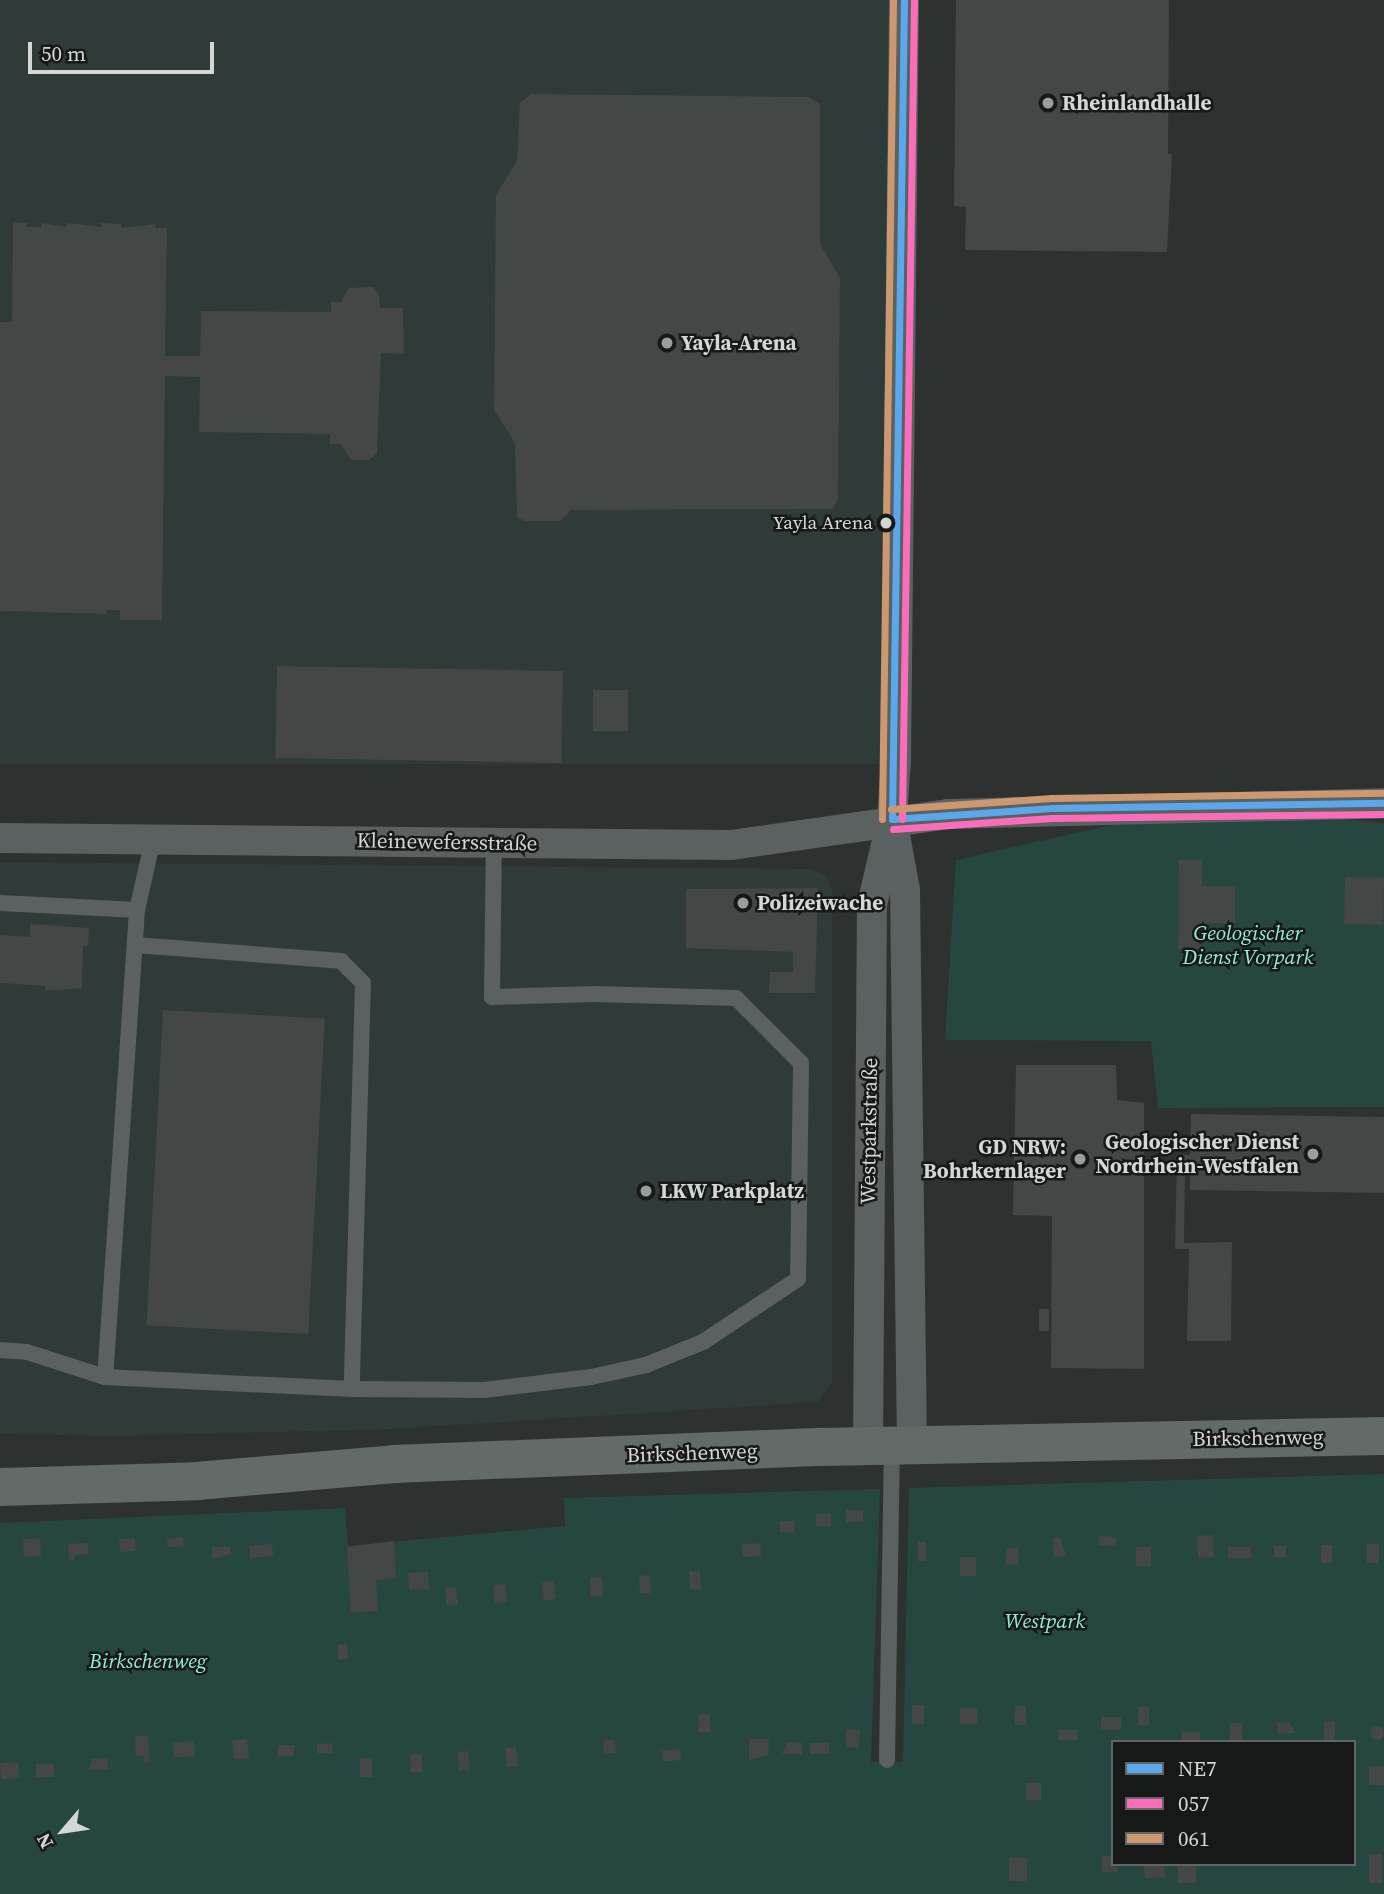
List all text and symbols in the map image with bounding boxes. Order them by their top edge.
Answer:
scale bar [32,28,217,72]
text: 50 m [41,39,86,68]
place label: Rheinlandhalle [1062,90,1211,116]
marker: Rheinlandhalle [1040,95,1056,111]
place label: Yayla-Arena [681,330,797,356]
marker: Yayla-Arena [659,335,675,351]
place label: Yayla Arena [773,512,873,534]
marker: Yayla Arena [879,516,893,530]
street label: Kleinewefersstraße [356,828,538,856]
place label: Polizeiwache [757,890,883,916]
marker: Polizeiwache [735,895,751,911]
park label: Geologischer Dienst Vorpark [1183,920,1313,970]
street label: Westparkstraße [855,1058,883,1204]
place label: Geologischer Dienst Nordrhein-Westfalen [1096,1129,1299,1179]
place label: GD NRW: Bohrkernlager [923,1134,1066,1184]
marker: Geologischer Dienst Nordrhein-Westfalen [1305,1146,1321,1162]
marker: GD NRW: Bohrkernlager [1072,1151,1088,1167]
place label: LKW Parkplatz [660,1178,805,1204]
marker: LKW Parkplatz [638,1183,654,1199]
street label: Birkschenweg [1192,1424,1324,1452]
street label: Birkschenweg [626,1438,758,1468]
park label: Westpark [1005,1608,1085,1634]
park label: Birkschenweg [89,1648,207,1674]
legend [1111,1740,1356,1866]
text: NE7 [1178,1754,1216,1783]
text: 057 [1178,1789,1210,1818]
north arrow [28,1796,98,1866]
text: 061 [1178,1824,1210,1853]
text: N [30,1829,59,1854]

